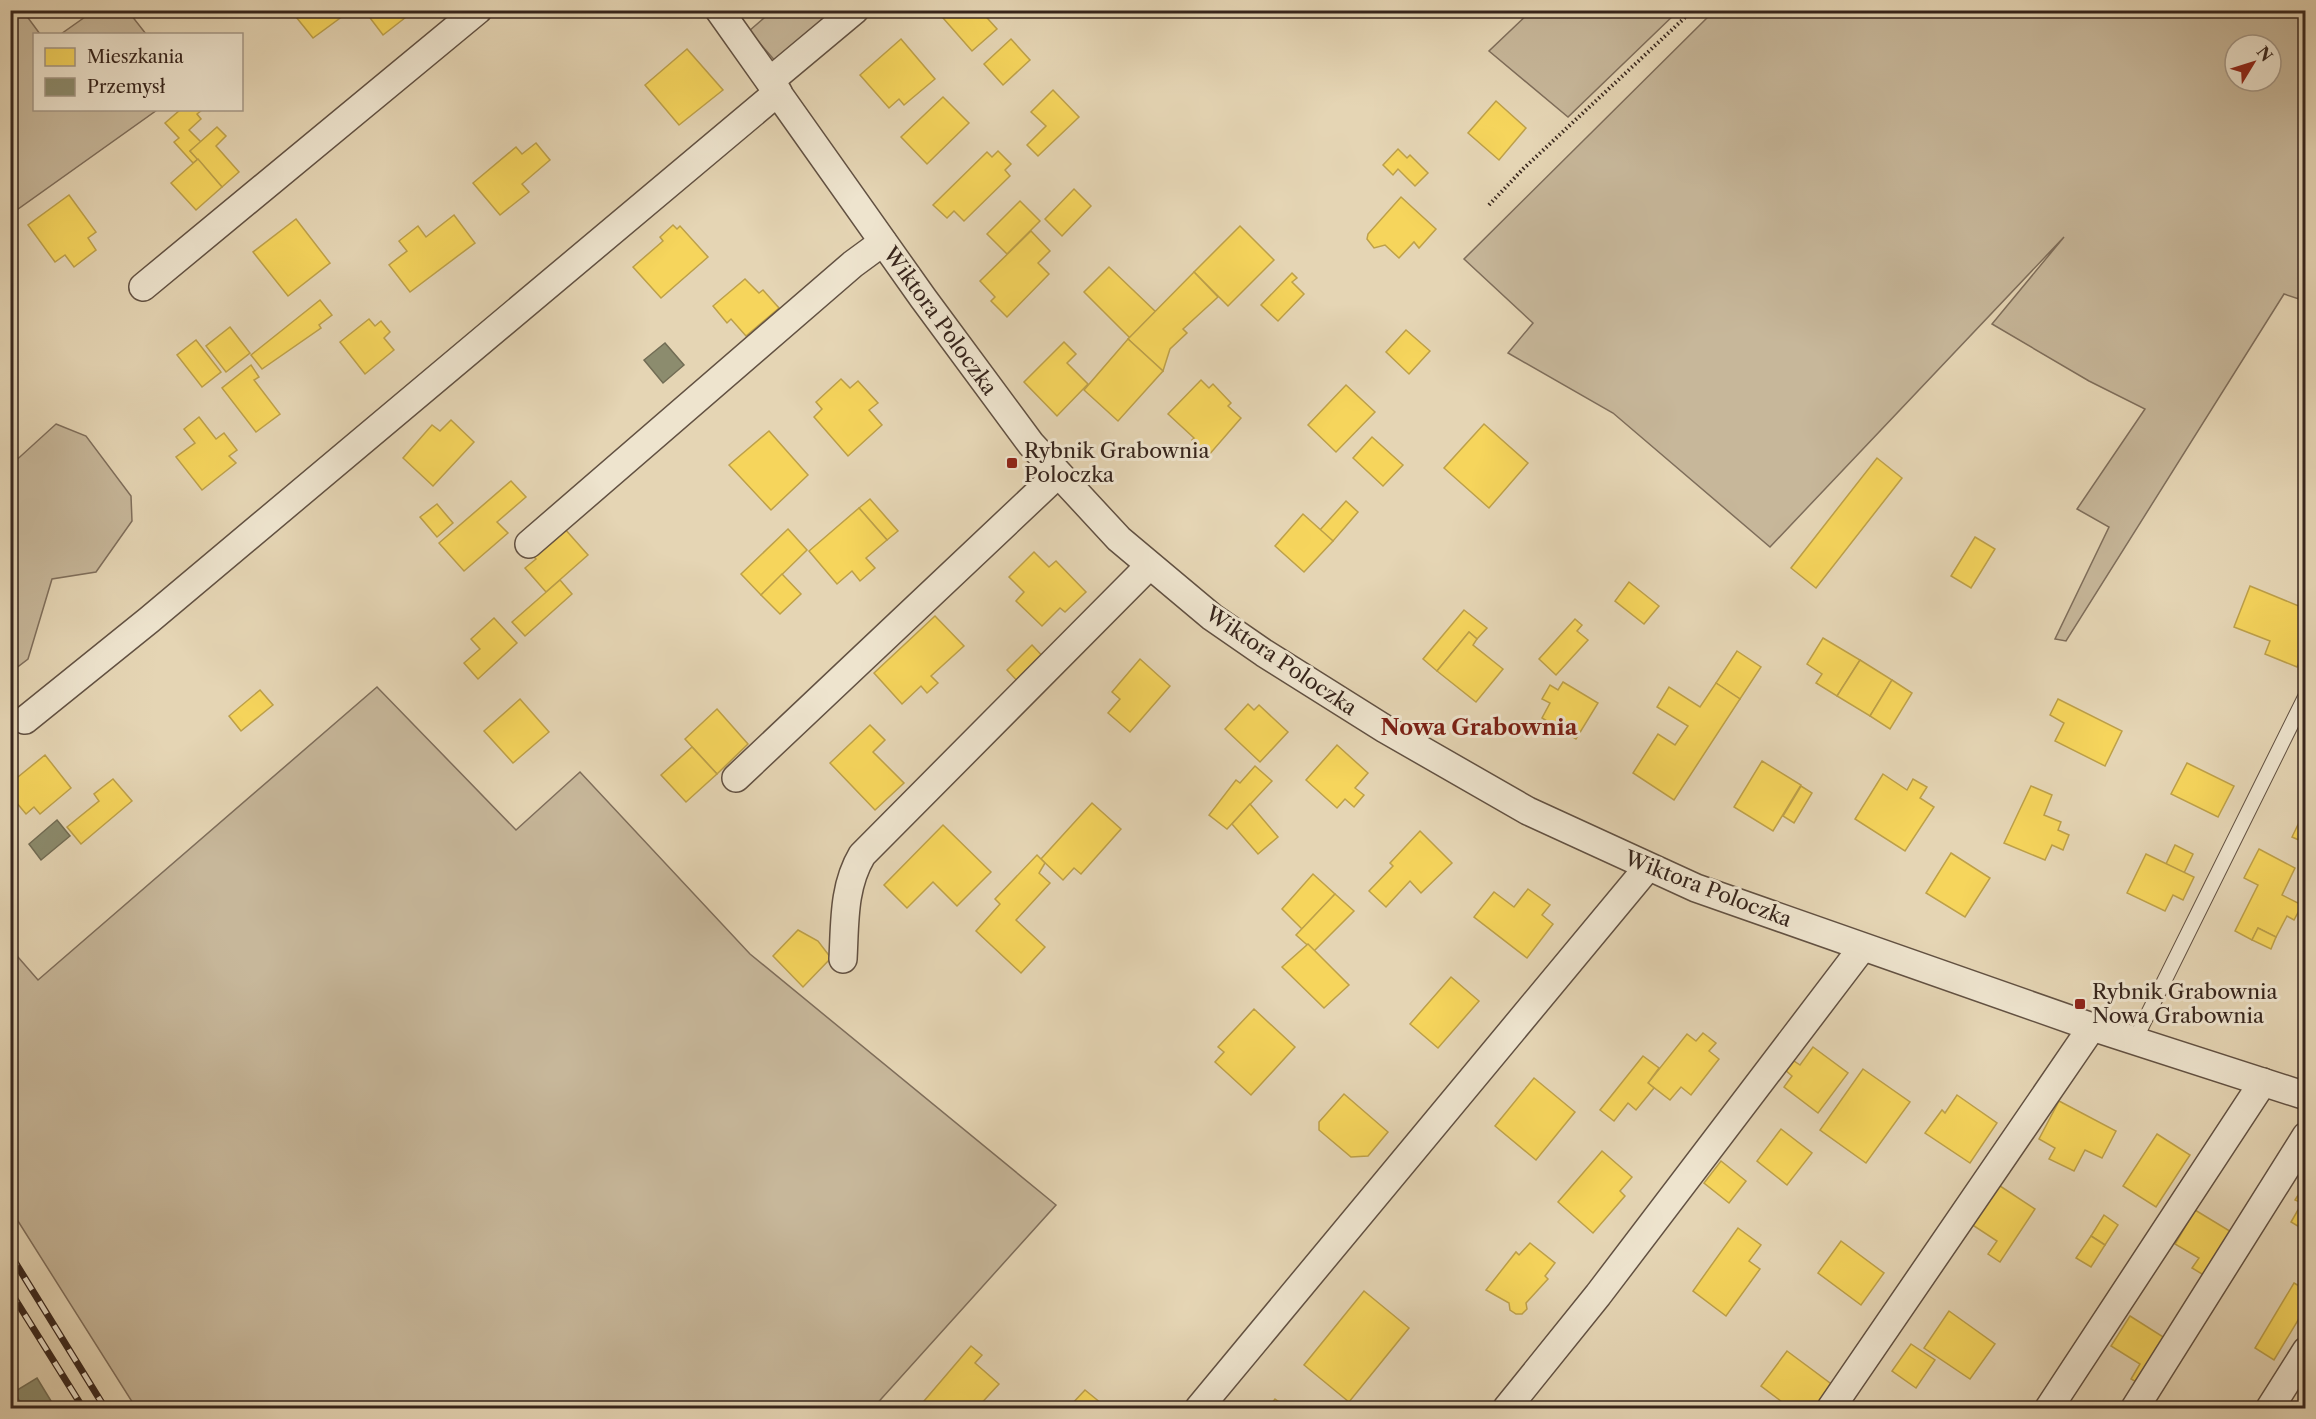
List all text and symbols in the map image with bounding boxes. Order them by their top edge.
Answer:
legend [33,33,243,111]
north arrow [2223,33,2283,93]
text: N [2253,42,2277,65]
text: Mieszkania [87,46,184,68]
text: Przemysł [87,76,166,98]
street label: Wiktora Poloczka [878,241,1003,400]
place label: Rybnik Grabownia Poloczka [1024,438,1210,487]
marker: Rybnik Grabownia Poloczka [1005,456,1019,470]
street label: Wiktora Poloczka [1200,600,1362,721]
district label: Nowa Grabownia [1381,714,1578,741]
street label: Wiktora Poloczka [1620,845,1796,932]
place label: Rybnik Grabownia Nowa Grabownia [2092,979,2278,1028]
marker: Rybnik Grabownia Nowa Grabownia [2073,997,2087,1011]

